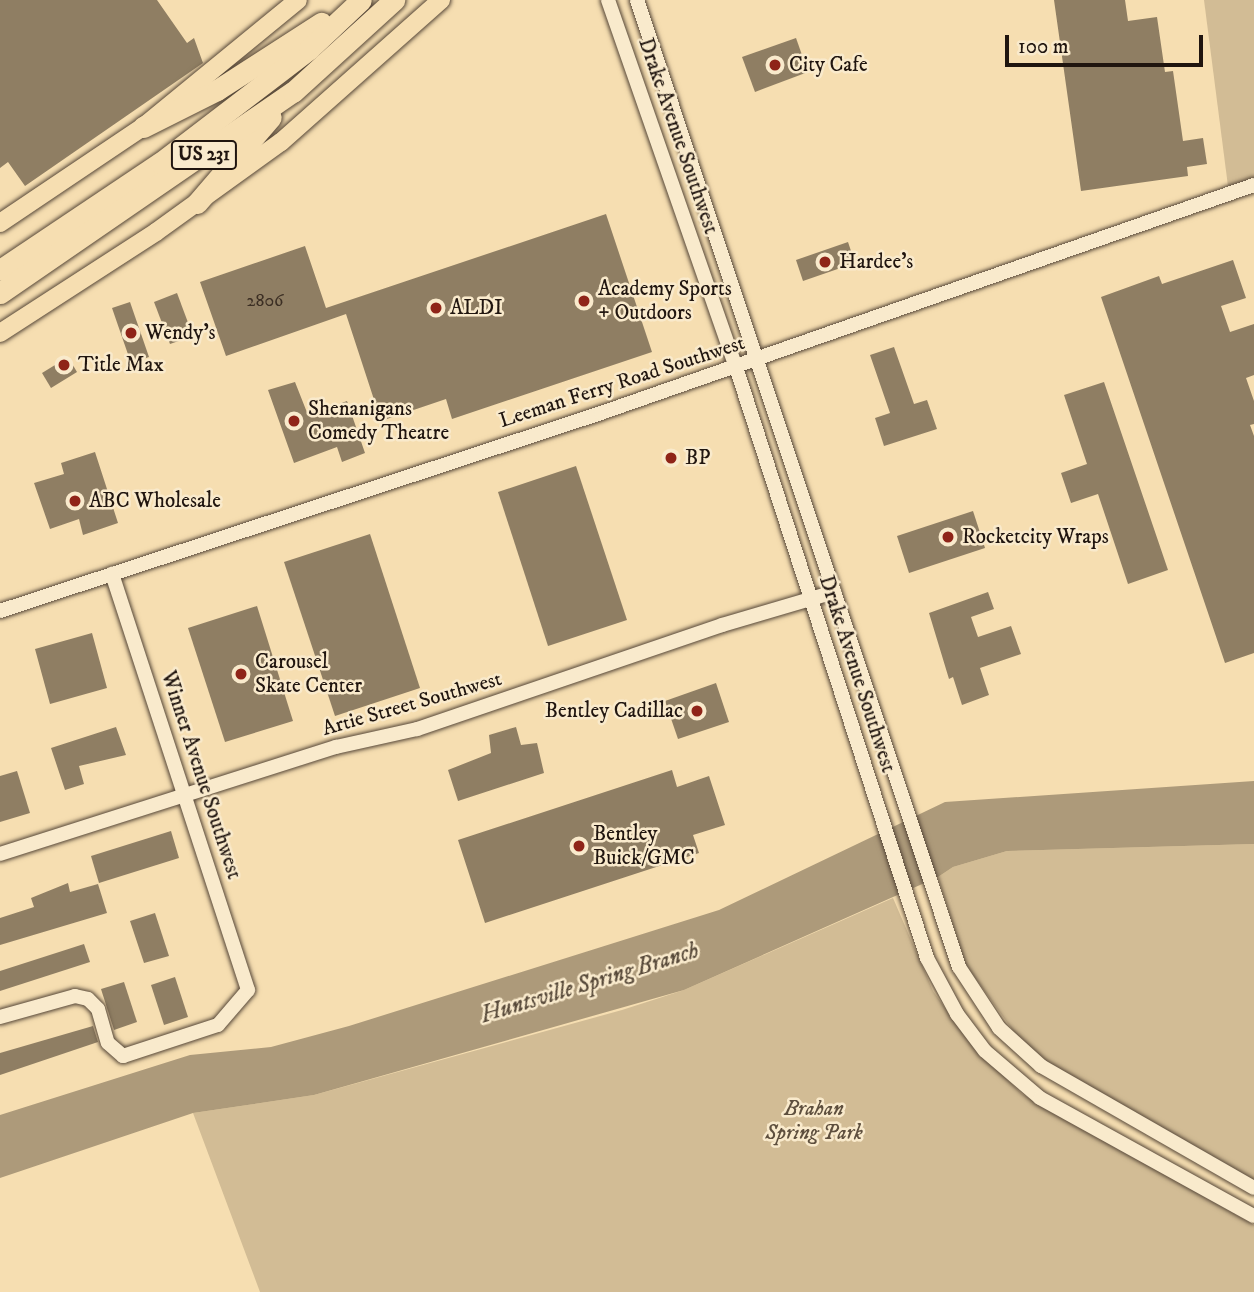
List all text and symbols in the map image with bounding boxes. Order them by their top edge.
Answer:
scale bar [1009,21,1207,65]
text: 100 m [1018,34,1069,60]
street label: Drake Avenue Southwest [633,35,723,237]
place label: City Cafe [789,52,868,78]
marker: City Cafe [767,57,783,73]
road number: US 231 [171,140,237,170]
place label: Hardee's [839,249,913,275]
marker: Hardee's [817,254,833,270]
place label: Academy Sports + Outdoors [598,276,732,326]
house number: 2806 [247,290,283,312]
marker: Academy Sports + Outdoors [576,293,592,309]
place label: ALDI [450,295,503,321]
marker: ALDI [428,300,444,316]
place label: Wendy's [145,320,216,346]
marker: Wendy's [123,325,139,341]
street label: Leeman Ferry Road Southwest [496,330,748,434]
place label: Title Max [78,352,164,378]
marker: Title Max [56,357,72,373]
place label: Shenanigans Comedy Theatre [308,396,449,446]
marker: Shenanigans Comedy Theatre [286,413,302,429]
place label: BP [685,445,710,471]
marker: BP [663,450,679,466]
place label: ABC Wholesale [89,488,221,514]
marker: ABC Wholesale [67,493,83,509]
place label: Rocketcity Wraps [962,524,1109,550]
marker: Rocketcity Wraps [940,529,956,545]
street label: Drake Avenue Southwest [813,572,901,776]
place label: Carousel Skate Center [255,649,362,699]
marker: Carousel Skate Center [233,666,249,682]
street label: Artie Street Southwest [319,666,505,742]
street label: Winner Avenue Southwest [155,668,247,882]
place label: Bentley Cadillac [545,698,683,724]
marker: Bentley Cadillac [689,703,705,719]
place label: Bentley Buick/GMC [593,821,695,871]
marker: Bentley Buick/GMC [571,838,587,854]
water label: Huntsville Spring Branch [478,938,702,1030]
park label: Brahan Spring Park [765,1096,863,1146]

